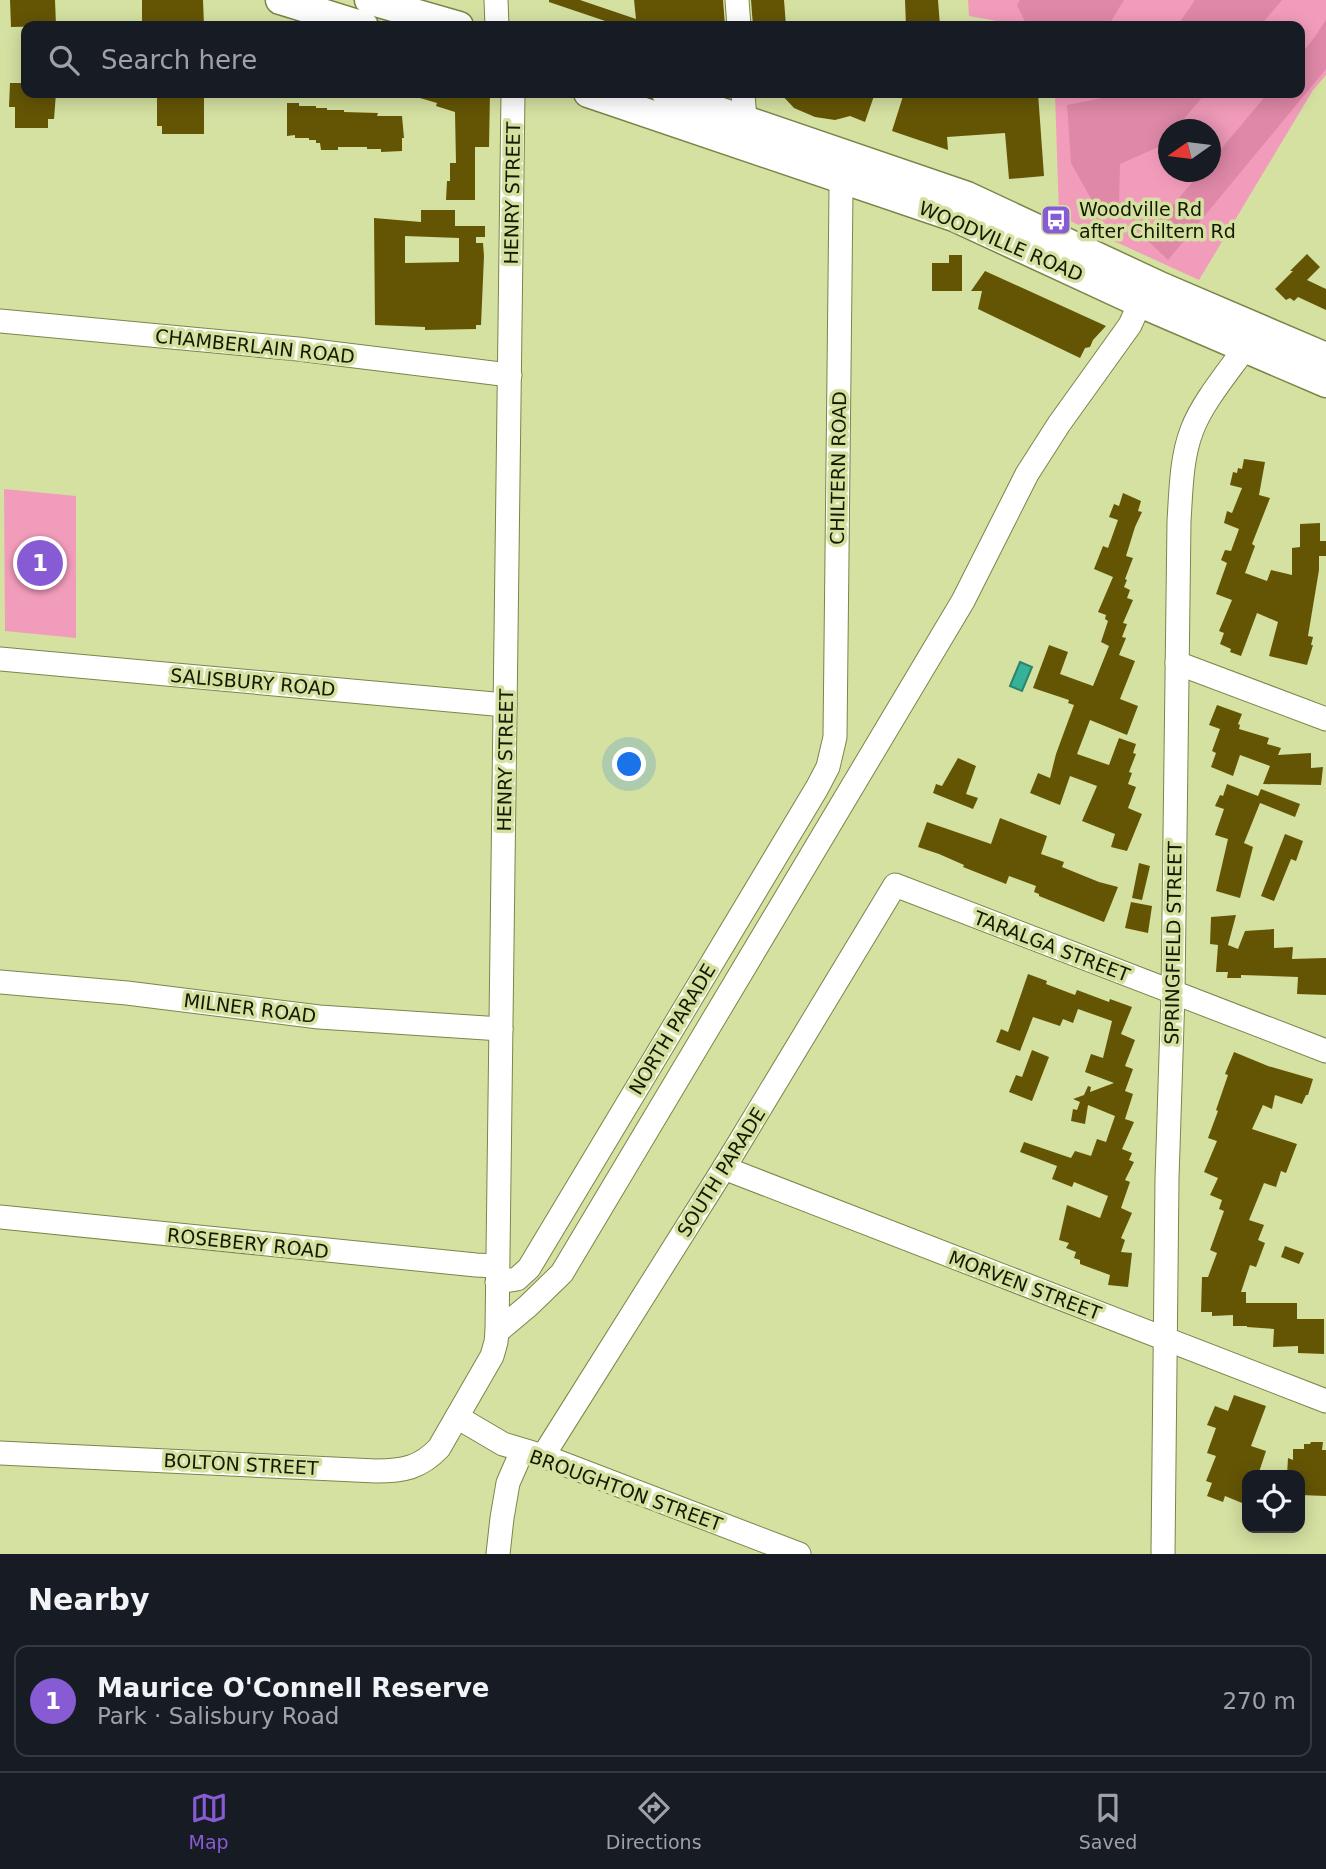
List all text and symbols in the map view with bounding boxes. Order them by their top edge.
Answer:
search box [21,21,1305,98]
icon: search [45,41,83,79]
text: Search here [101,45,257,75]
north arrow [1158,119,1221,182]
street label: HENRY STREET [500,121,524,264]
street label: WOODVILLE ROAD [916,196,1086,286]
place label: Woodville Rd after Chiltern Rd [1079,198,1236,242]
bus stop icon: Woodville Rd after Chiltern Rd [1039,203,1073,237]
street label: CHAMBERLAIN ROAD [154,325,356,367]
street label: CHILTERN ROAD [826,391,850,545]
pin: 1 [17,537,63,589]
street label: SALISBURY ROAD [170,664,336,700]
street label: HENRY STREET [493,688,517,831]
your location [612,747,646,781]
street label: SPRINGFIELD STREET [1160,841,1186,1045]
street label: TARALGA STREET [970,906,1134,986]
street label: NORTH PARADE [624,960,720,1098]
street label: MILNER ROAD [182,989,318,1027]
street label: SOUTH PARADE [672,1103,770,1241]
street label: ROSEBERY ROAD [166,1224,330,1262]
street label: MORVEN STREET [946,1246,1105,1324]
street label: BROUGHTON STREET [527,1445,726,1535]
street label: BOLTON STREET [163,1449,319,1479]
map controls [1242,1470,1305,1533]
button: locate [1242,1470,1305,1533]
text: Nearby [28,1582,150,1617]
text: Maurice O'Connell Reserve [97,1673,489,1703]
text: 1 [45,1688,61,1714]
text: 270 m [1222,1688,1296,1714]
text: Park · Salisbury Road [97,1703,339,1729]
tab: Map [189,1789,229,1853]
tab: Directions [606,1789,702,1853]
tab: Saved [1079,1789,1137,1853]

